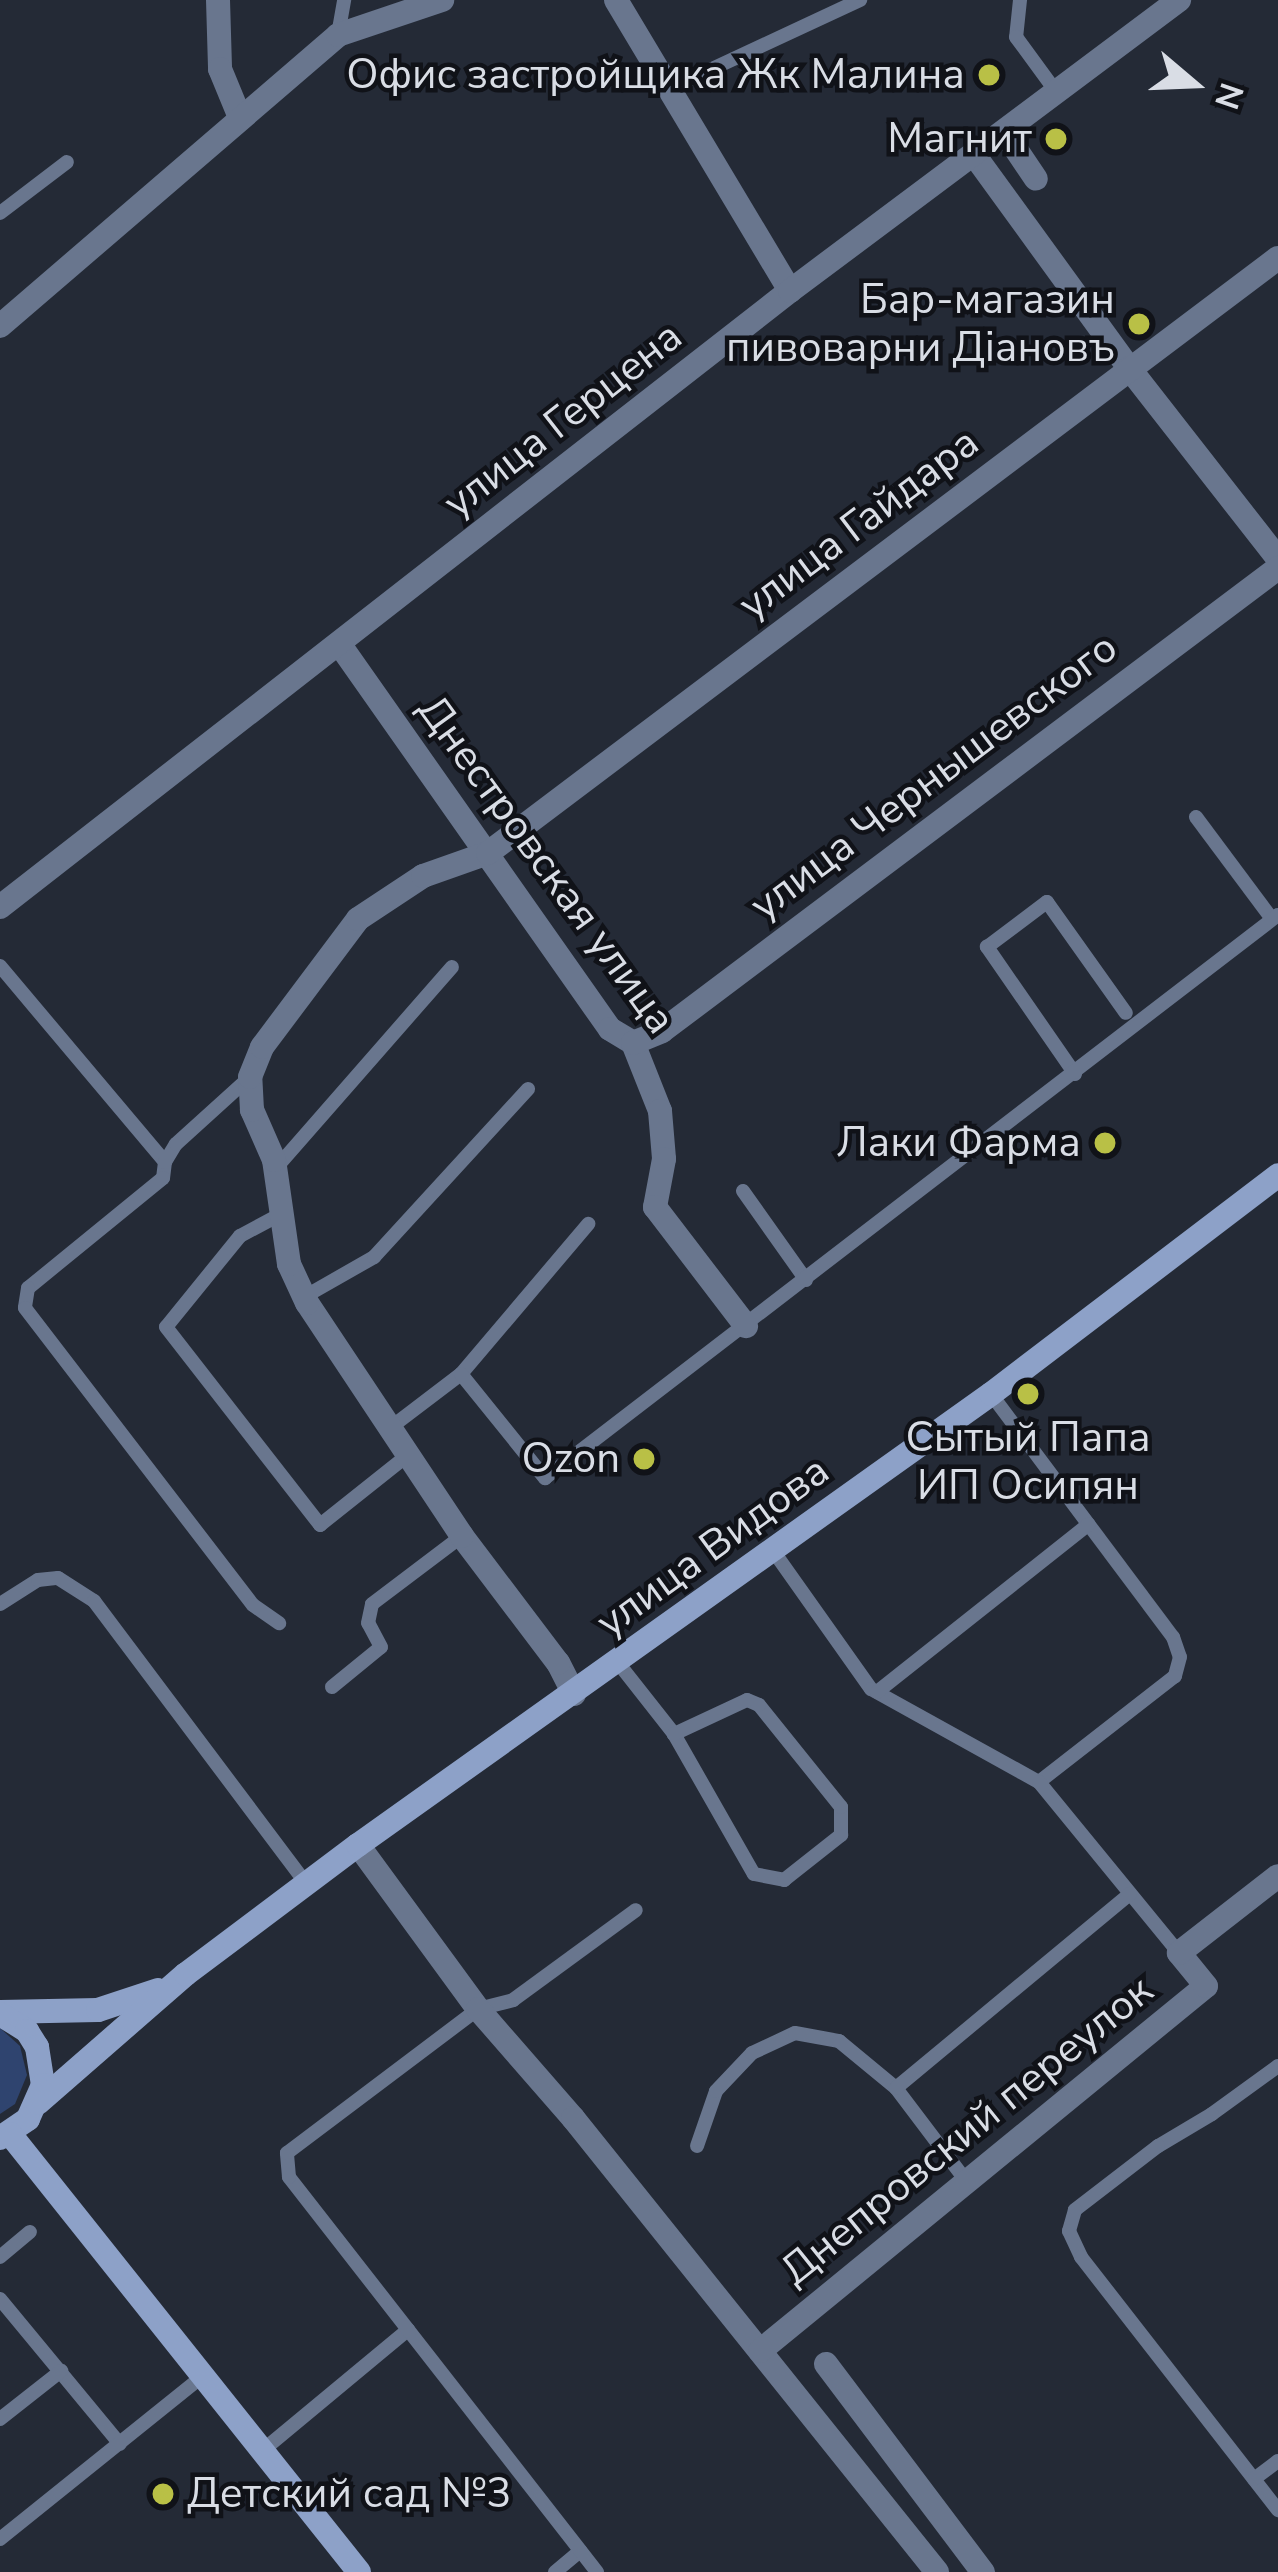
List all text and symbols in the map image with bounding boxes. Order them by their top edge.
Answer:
north arrow [1134,24,1254,144]
place label: Офис застройщика Жк Малина [346,50,965,100]
marker: Офис застройщика Жк Малина [976,62,1002,88]
text: N [1203,77,1254,115]
place label: Магнит [887,114,1032,164]
marker: Магнит [1043,126,1069,152]
place label: Бар-магазин пивоварни Дiановъ [726,275,1115,374]
street label: улица Герцена [434,311,692,529]
marker: Бар-магазин пивоварни Дiановъ [1126,311,1152,337]
street label: улица Гайдара [729,417,989,631]
street label: улица Чернышевского [741,623,1127,931]
street label: Днестровская улица [406,686,686,1044]
place label: Лаки Фарма [836,1118,1081,1168]
marker: Лаки Фарма [1092,1130,1118,1156]
marker: Сытый Папа ИП Осипян [1015,1381,1041,1407]
place label: Сытый Папа ИП Осипян [905,1413,1151,1512]
place label: Ozon [522,1434,620,1484]
street label: улица Видова [587,1446,839,1648]
marker: Ozon [631,1446,657,1472]
street label: Днепровский переулок [771,1966,1163,2296]
place label: Детский сад №3 [187,2469,511,2519]
marker: Детский сад №3 [150,2481,176,2507]

